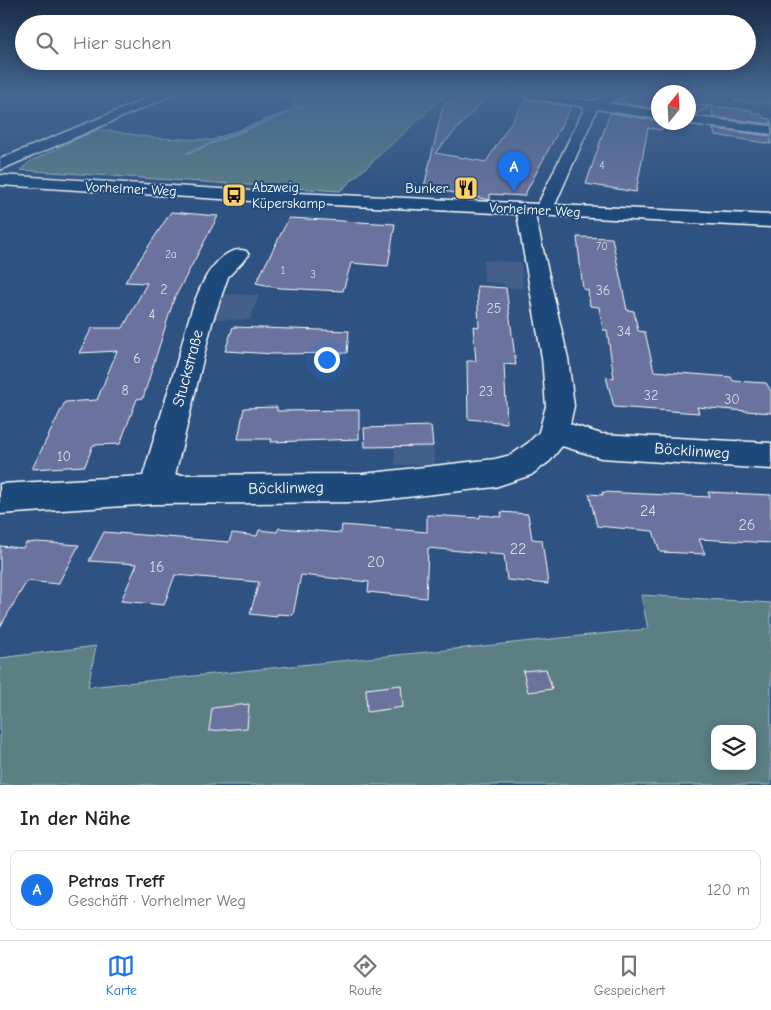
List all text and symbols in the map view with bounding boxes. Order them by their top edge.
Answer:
search box [15,15,756,70]
icon: search [33,29,61,57]
text: Hier suchen [73,32,171,54]
north arrow [651,85,696,130]
pin: A [498,151,530,192]
house number: 4 [599,159,605,172]
restaurant icon: Bunker [453,175,479,201]
street label: Vorhelmer Weg [85,178,177,200]
place label: Abzweig Küperskamp [252,179,326,212]
place label: Bunker [405,180,448,197]
bus stop icon: Abzweig Küperskamp [221,182,247,208]
street label: Vorhelmer Weg [489,199,581,221]
house number: 70 [596,240,608,253]
house number: 2a [165,248,177,261]
house number: 1 [281,264,285,277]
house number: 3 [310,268,316,281]
house number: 2 [160,281,168,298]
house number: 36 [596,282,610,299]
house number: 25 [487,300,501,317]
house number: 4 [149,306,156,323]
house number: 34 [617,323,631,340]
street label: Stuckstraße [169,328,207,408]
your location [314,347,340,373]
house number: 6 [133,350,141,367]
house number: 8 [121,382,129,399]
house number: 23 [479,383,493,400]
house number: 32 [644,387,658,404]
house number: 30 [724,391,740,408]
street label: Böcklinweg [654,439,730,463]
house number: 10 [57,448,71,465]
street label: Böcklinweg [248,478,324,498]
house number: 24 [640,502,656,520]
house number: 26 [738,516,756,534]
house number: 22 [510,540,526,558]
house number: 20 [367,553,385,571]
house number: 16 [149,558,165,576]
map controls [711,725,756,770]
button: layers [711,725,756,770]
text: In der Nähe [20,806,130,830]
text: Petras Treff [68,870,164,892]
text: A [33,881,41,899]
text: 120 m [707,881,750,899]
text: Geschäft · Vorhelmer Weg [68,892,246,910]
tab: Karte [106,952,137,999]
tab: Route [349,952,382,999]
tab: Gespeichert [594,952,665,999]

